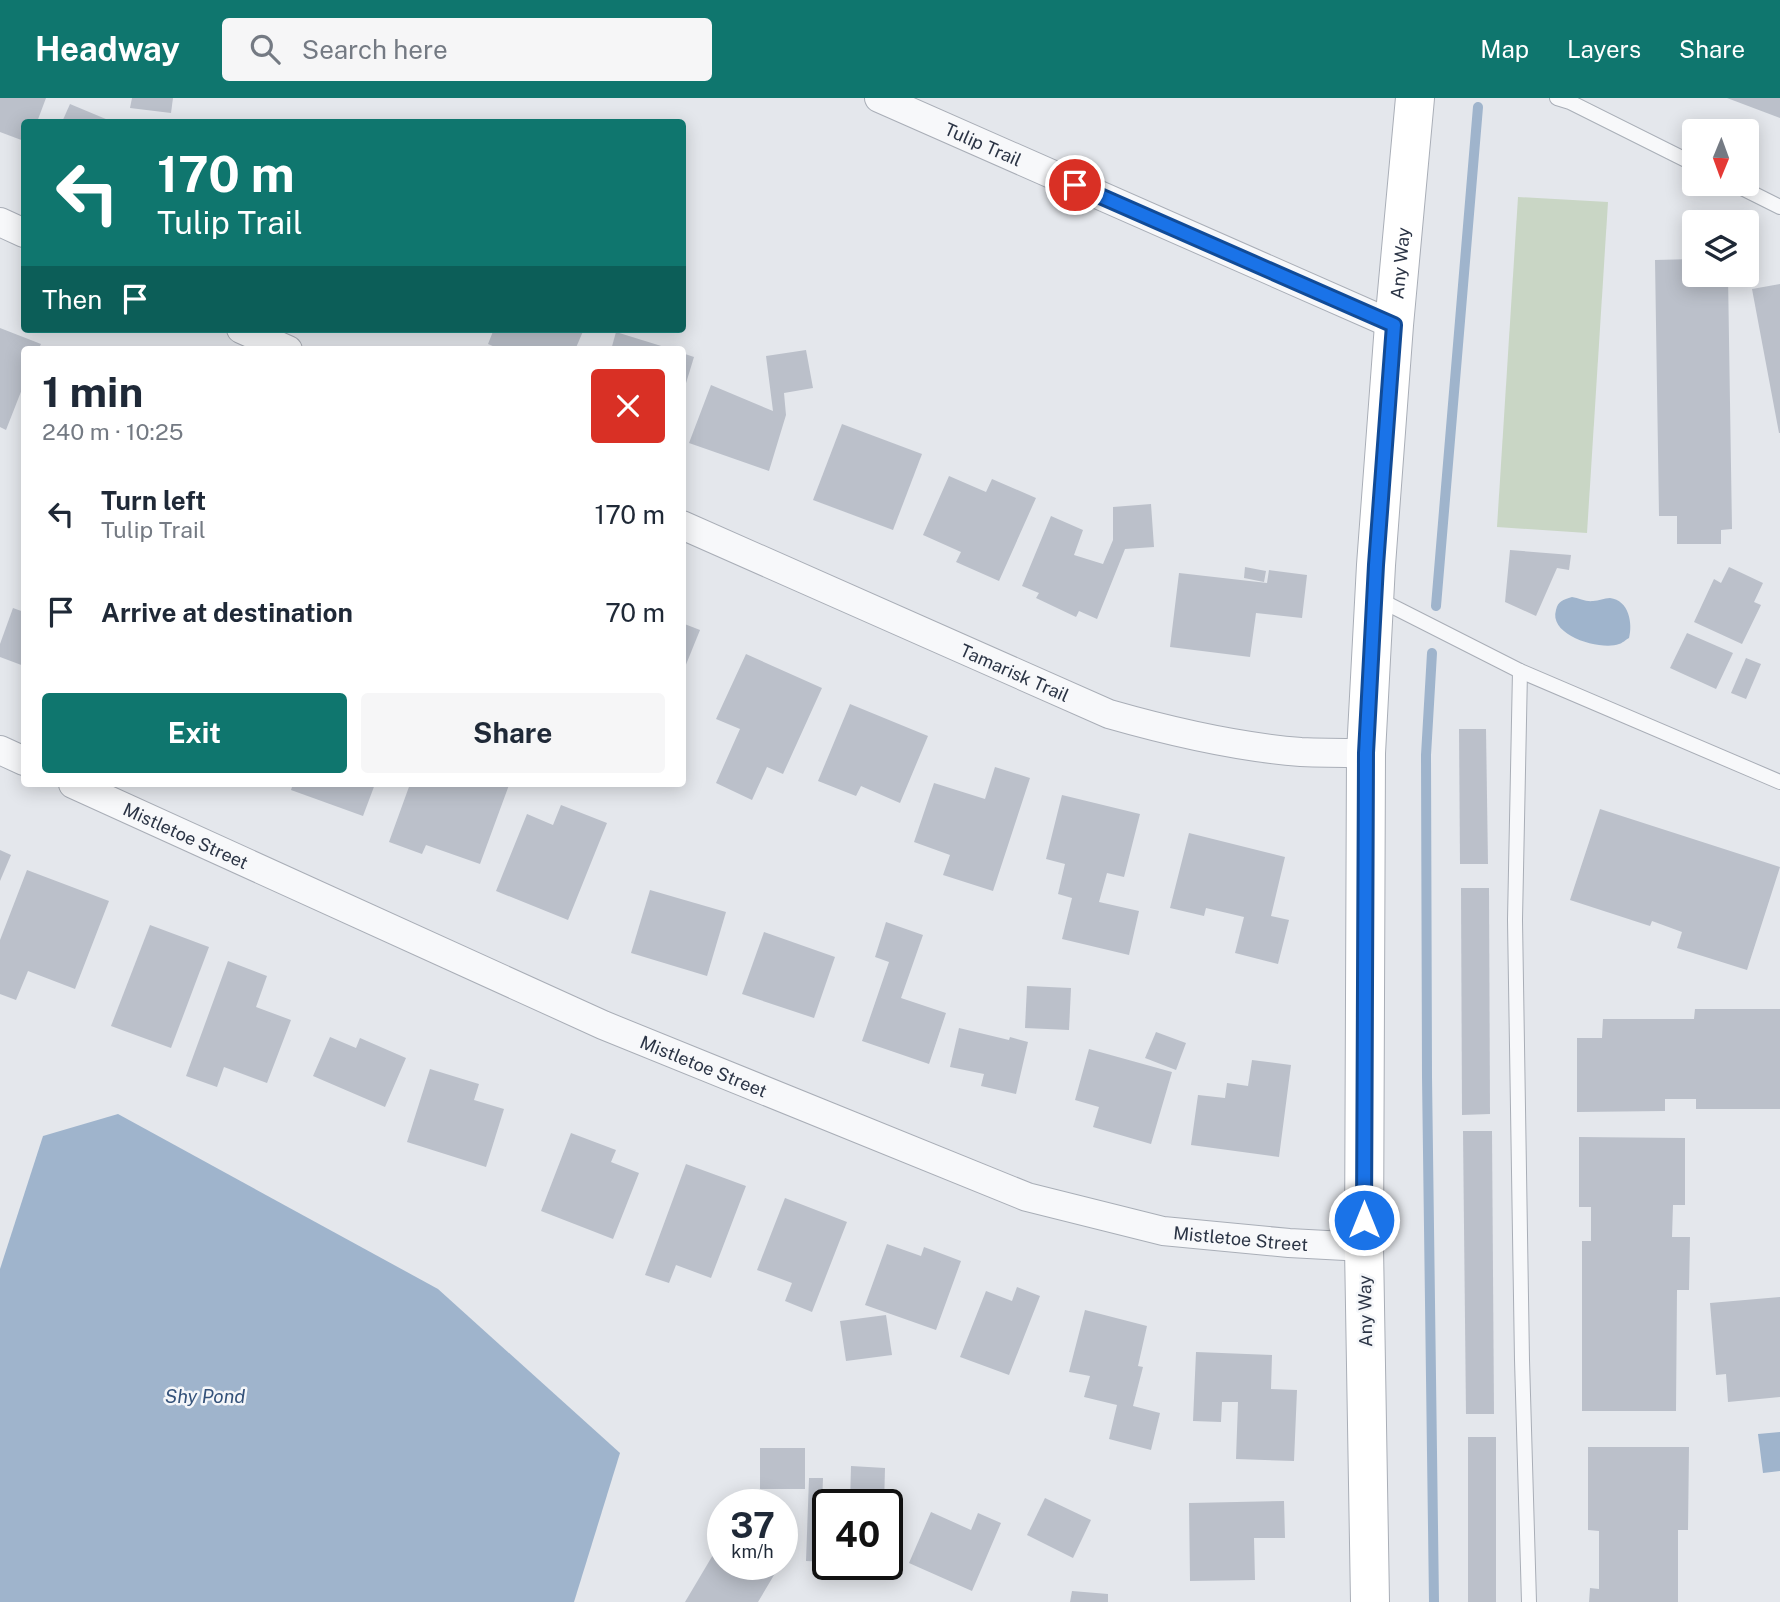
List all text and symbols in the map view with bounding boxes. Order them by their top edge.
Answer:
search box [222,18,712,81]
text: Headway [35,30,180,68]
icon: search [246,30,284,68]
text: Search here [302,34,448,65]
text: Map [1480,35,1529,63]
text: Layers [1567,35,1641,63]
text: Share [1679,35,1745,63]
street label: Tulip Trail [942,118,1025,170]
north arrow [1682,119,1759,196]
map controls [1682,119,1759,287]
text: 170 m [157,145,295,203]
icon: left [42,147,133,238]
pin [1045,155,1105,215]
icon: arrive [1056,166,1094,204]
text: Tulip Trail [157,204,303,241]
button: layers [1682,210,1759,287]
street label: Any Way [1386,226,1414,300]
icon: arrive [116,280,154,318]
text: Then [42,284,102,315]
text: 1 min [42,367,143,416]
button: close [591,369,665,443]
text: 240 m · 10:25 [42,418,184,445]
text: Turn left [101,485,206,516]
icon: left [42,495,80,533]
text: 170 m [595,499,665,530]
text: Tulip Trail [101,516,206,543]
icon: arrive [42,593,80,631]
text: Arrive at destination [101,597,353,628]
text: 70 m [605,597,665,628]
street label: Tamarisk Trail [957,639,1073,706]
button: Exit [42,693,347,773]
button: Share [361,693,665,773]
street label: Mistletoe Street [120,798,252,873]
street label: Mistletoe Street [637,1031,770,1101]
position arrow [1327,1183,1401,1257]
street label: Mistletoe Street [1172,1222,1309,1255]
street label: Any Way [1354,1274,1376,1347]
water label: Shy Pond [165,1385,245,1407]
speed limit sign: 40 [812,1489,903,1580]
text: 37 [730,1505,775,1546]
text: km/h [731,1541,774,1562]

